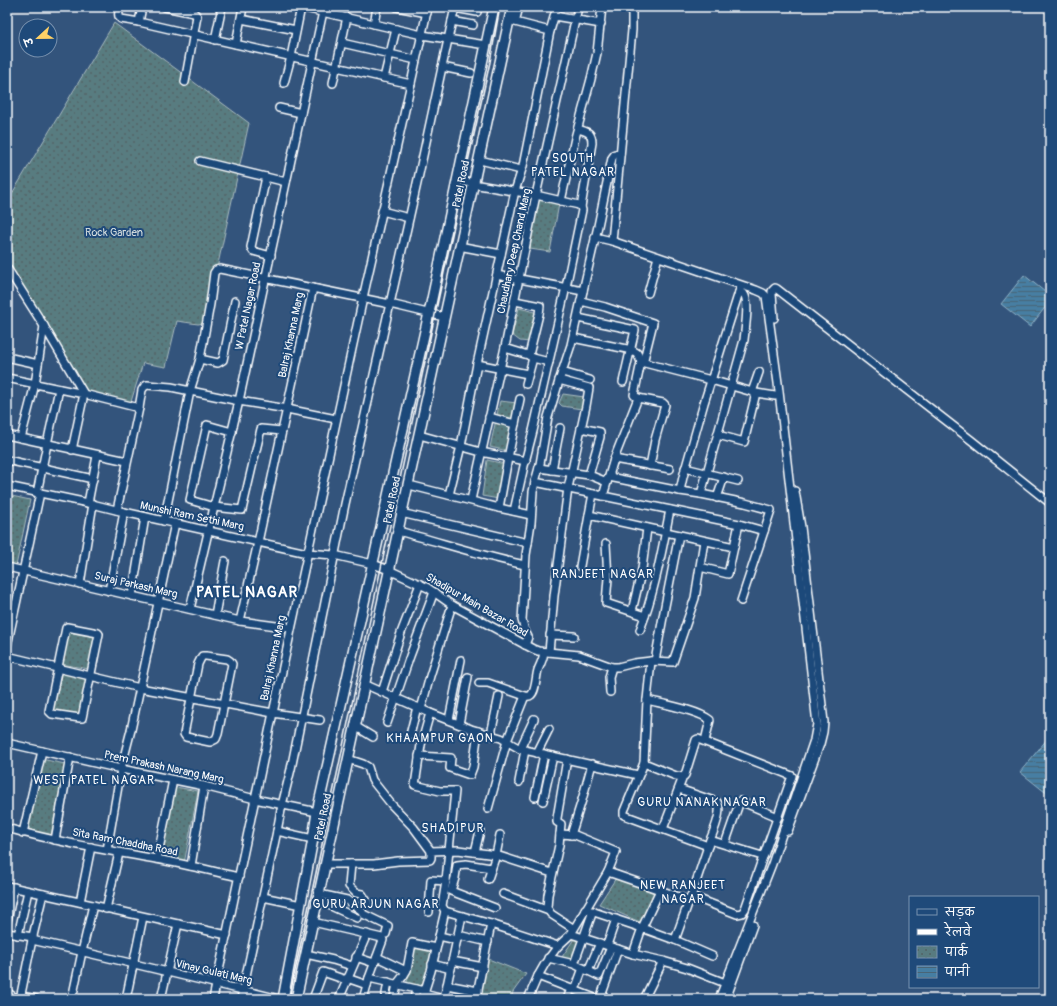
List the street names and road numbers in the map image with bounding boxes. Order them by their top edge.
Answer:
street label: Patel Road [450,159,472,209]
street label: Chaudhary Deep Chand Marg [494,187,534,315]
street label: W Patel Nagar Road [232,261,264,351]
street label: Balraj Khanna Marg [276,291,306,379]
street label: Patel Road [381,475,403,525]
street label: Munshi Ram Sethi Marg [139,499,246,533]
street label: Suraj Parkash Marg [93,569,179,601]
street label: Shadipur Main Bazar Road [424,570,530,640]
street label: Balraj Khanna Marg [258,614,288,702]
street label: Prem Prakash Narang Marg [103,748,225,786]
street label: Patel Road [312,792,334,842]
street label: Sita Ram Chaddha Road [71,825,179,859]
street label: Vinay Gulati Marg [174,957,254,987]

